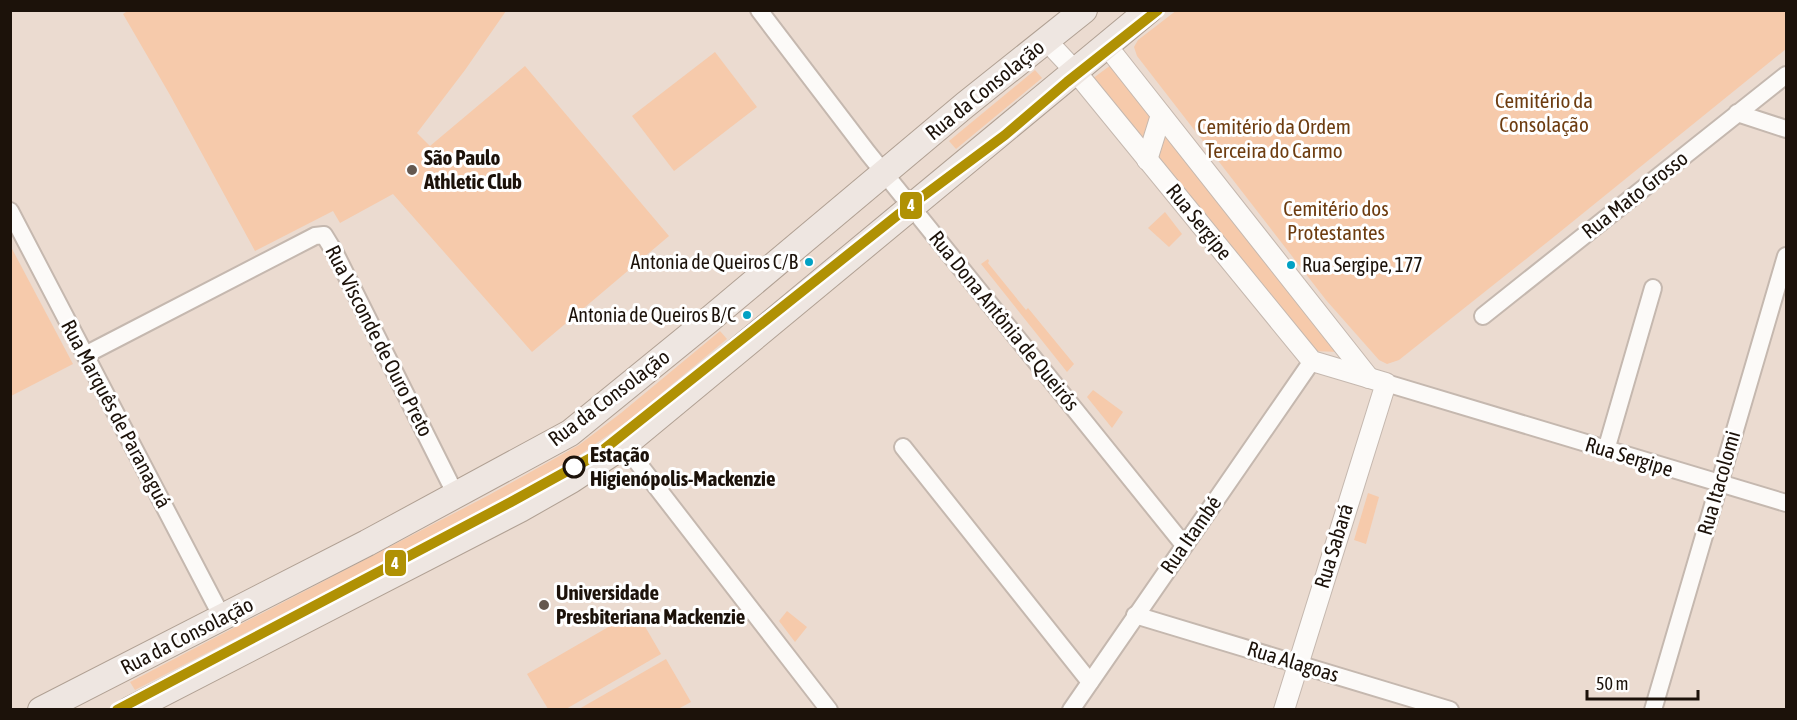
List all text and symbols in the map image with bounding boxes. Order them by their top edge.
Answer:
street label: Rua da Consolação [920,34,1048,144]
park label: Cemitério da Consolação [1495,88,1593,136]
park label: Cemitério da Ordem Terceira do Carmo [1197,114,1351,162]
place label: São Paulo Athletic Club [423,145,522,193]
street label: Rua Mato Grosso [1577,145,1692,243]
marker: São Paulo Athletic Club [405,163,419,177]
street label: Rua Sergipe [1162,179,1238,264]
line badge: 4 [899,191,923,220]
text: 4 [906,196,915,214]
park label: Cemitério dos Protestantes [1283,196,1389,244]
street label: Rua Dona Antônia de Queirós [925,226,1085,415]
street label: Rua Visconde de Ouro Preto [321,241,439,440]
place label: Antonia de Queiros C/B [631,250,799,273]
place label: Rua Sergipe, 177 [1302,253,1423,276]
marker: Antonia de Queiros C/B [803,256,815,268]
marker: Rua Sergipe, 177 [1285,259,1297,271]
place label: Antonia de Queiros B/C [569,303,736,326]
marker: Antonia de Queiros B/C [741,309,753,321]
street label: Rua Marquês de Paranaguá [57,315,177,512]
street label: Rua da Consolação [543,344,674,451]
street label: Rua Itacolomi [1692,428,1744,538]
street label: Rua Sergipe [1582,431,1676,481]
place label: Estação Higienópolis-Mackenzie [590,442,775,490]
marker: Estação Higienópolis-Mackenzie [563,456,585,478]
street label: Rua Itambé [1155,491,1226,578]
street label: Rua Sabará [1309,501,1357,591]
line badge: 4 [384,549,407,577]
text: 4 [390,554,399,572]
place label: Universidade Presbiteriana Mackenzie [556,580,745,628]
street label: Rua da Consolação [116,591,257,679]
marker: Universidade Presbiteriana Mackenzie [537,598,551,612]
street label: Rua Alagoas [1245,636,1342,686]
scale bar [1587,663,1698,701]
text: 50 m [1596,673,1628,694]

